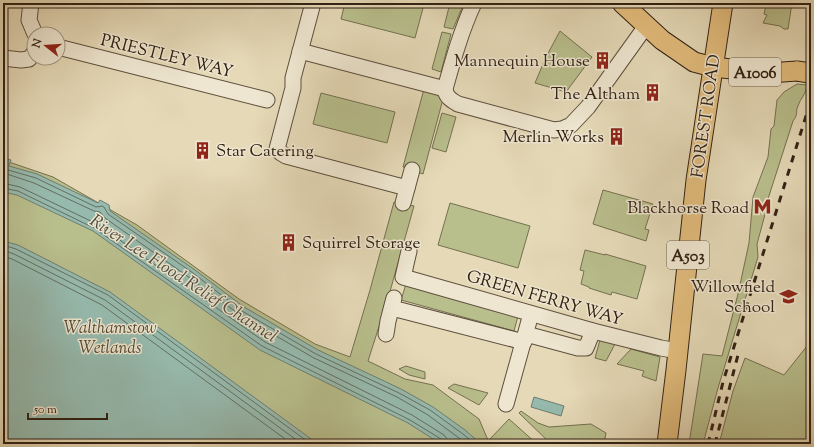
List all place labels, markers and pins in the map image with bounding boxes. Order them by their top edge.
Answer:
place label: Mannequin House [454,50,590,74]
building icon: Mannequin House [593,50,613,70]
place label: The Altham [551,83,640,107]
building icon: The Altham [643,83,663,103]
place label: Merlin Works [502,126,604,150]
building icon: Merlin Works [607,126,627,146]
building icon: Star Catering [193,140,213,160]
place label: Star Catering [216,140,314,164]
place label: Blackhorse Road [627,197,749,221]
metro station icon: Blackhorse Road [752,197,772,217]
building icon: Squirrel Storage [279,232,299,252]
place label: Squirrel Storage [302,232,420,256]
place label: Willowfield School [690,276,775,320]
school or university icon: Willowfield School [778,286,798,306]

